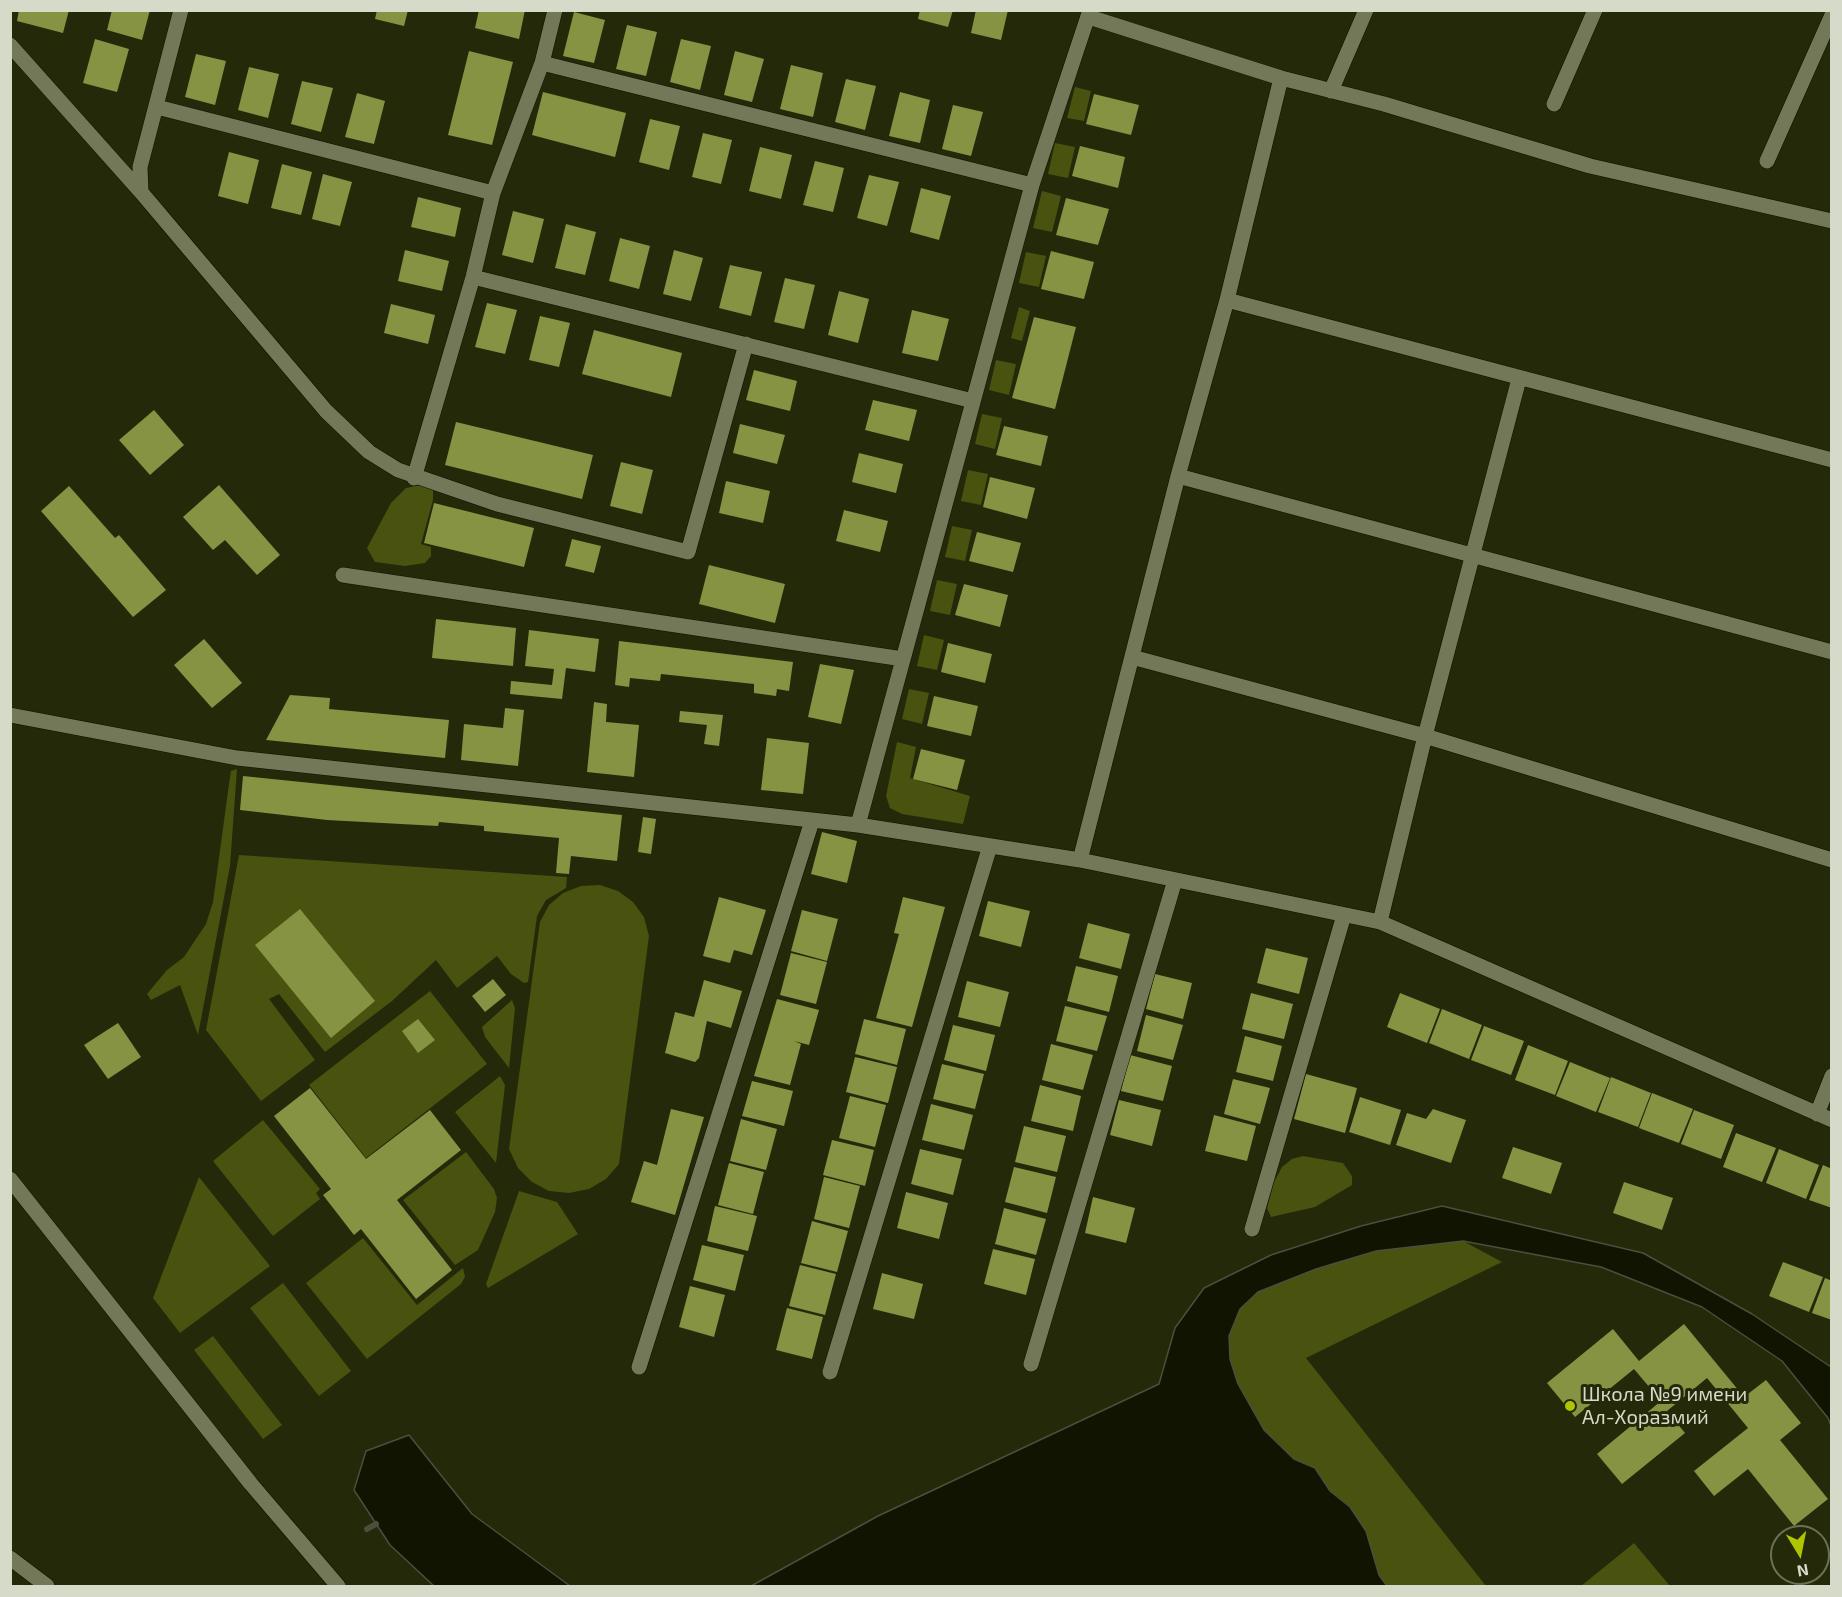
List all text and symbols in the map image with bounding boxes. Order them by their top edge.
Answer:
place label: Школа №9 имени Ал-Хоразмий [1582,1382,1747,1429]
marker: Школа №9 имени Ал-Хоразмий [1563,1399,1577,1413]
north arrow [1770,1525,1830,1585]
text: N [1796,1561,1810,1582]

